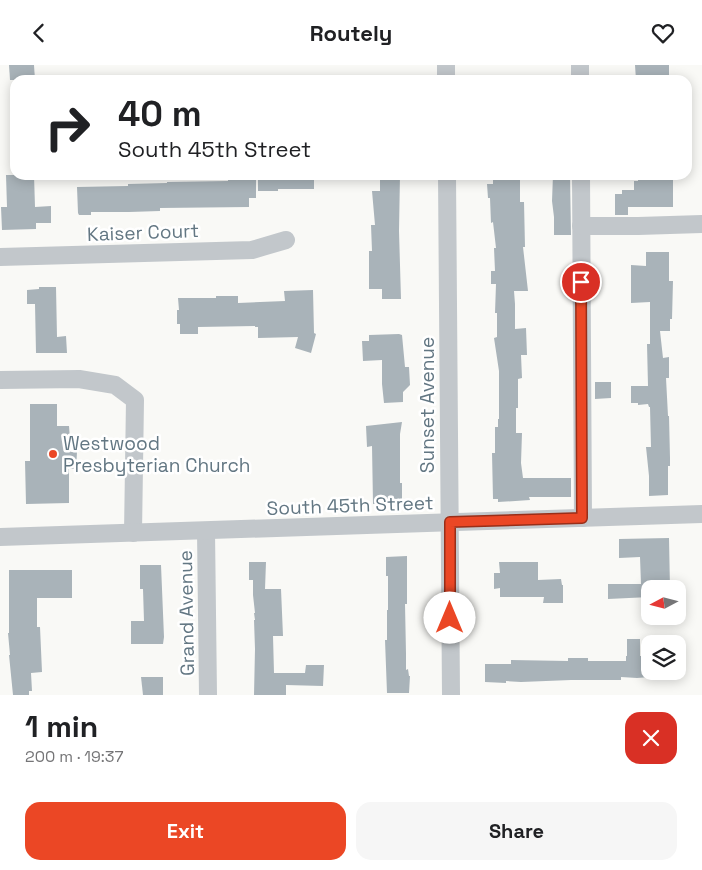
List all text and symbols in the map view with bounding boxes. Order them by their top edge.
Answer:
icon: back [25,19,53,47]
text: Routely [310,19,392,47]
icon: heart [649,19,677,47]
text: 40 m [118,92,202,136]
icon: right [35,95,100,160]
text: South 45th Street [118,135,311,163]
street label: Kaiser Court [87,218,199,247]
pin [560,261,602,303]
icon: arrive [567,268,595,296]
street label: Sunset Avenue [415,337,440,473]
place label: Westwood Presbyterian Church [63,431,250,478]
marker: Westwood Presbyterian Church [47,448,59,460]
street label: South 45th Street [266,490,434,521]
street label: Grand Avenue [173,550,200,676]
north arrow [641,580,686,625]
map controls [641,580,686,680]
position arrow [423,591,475,643]
button: layers [641,635,686,680]
text: 1 min [25,707,98,746]
button: close [625,712,677,764]
text: 200 m · 19:37 [25,746,123,767]
button: Exit [25,802,346,860]
button: Share [356,802,677,860]

